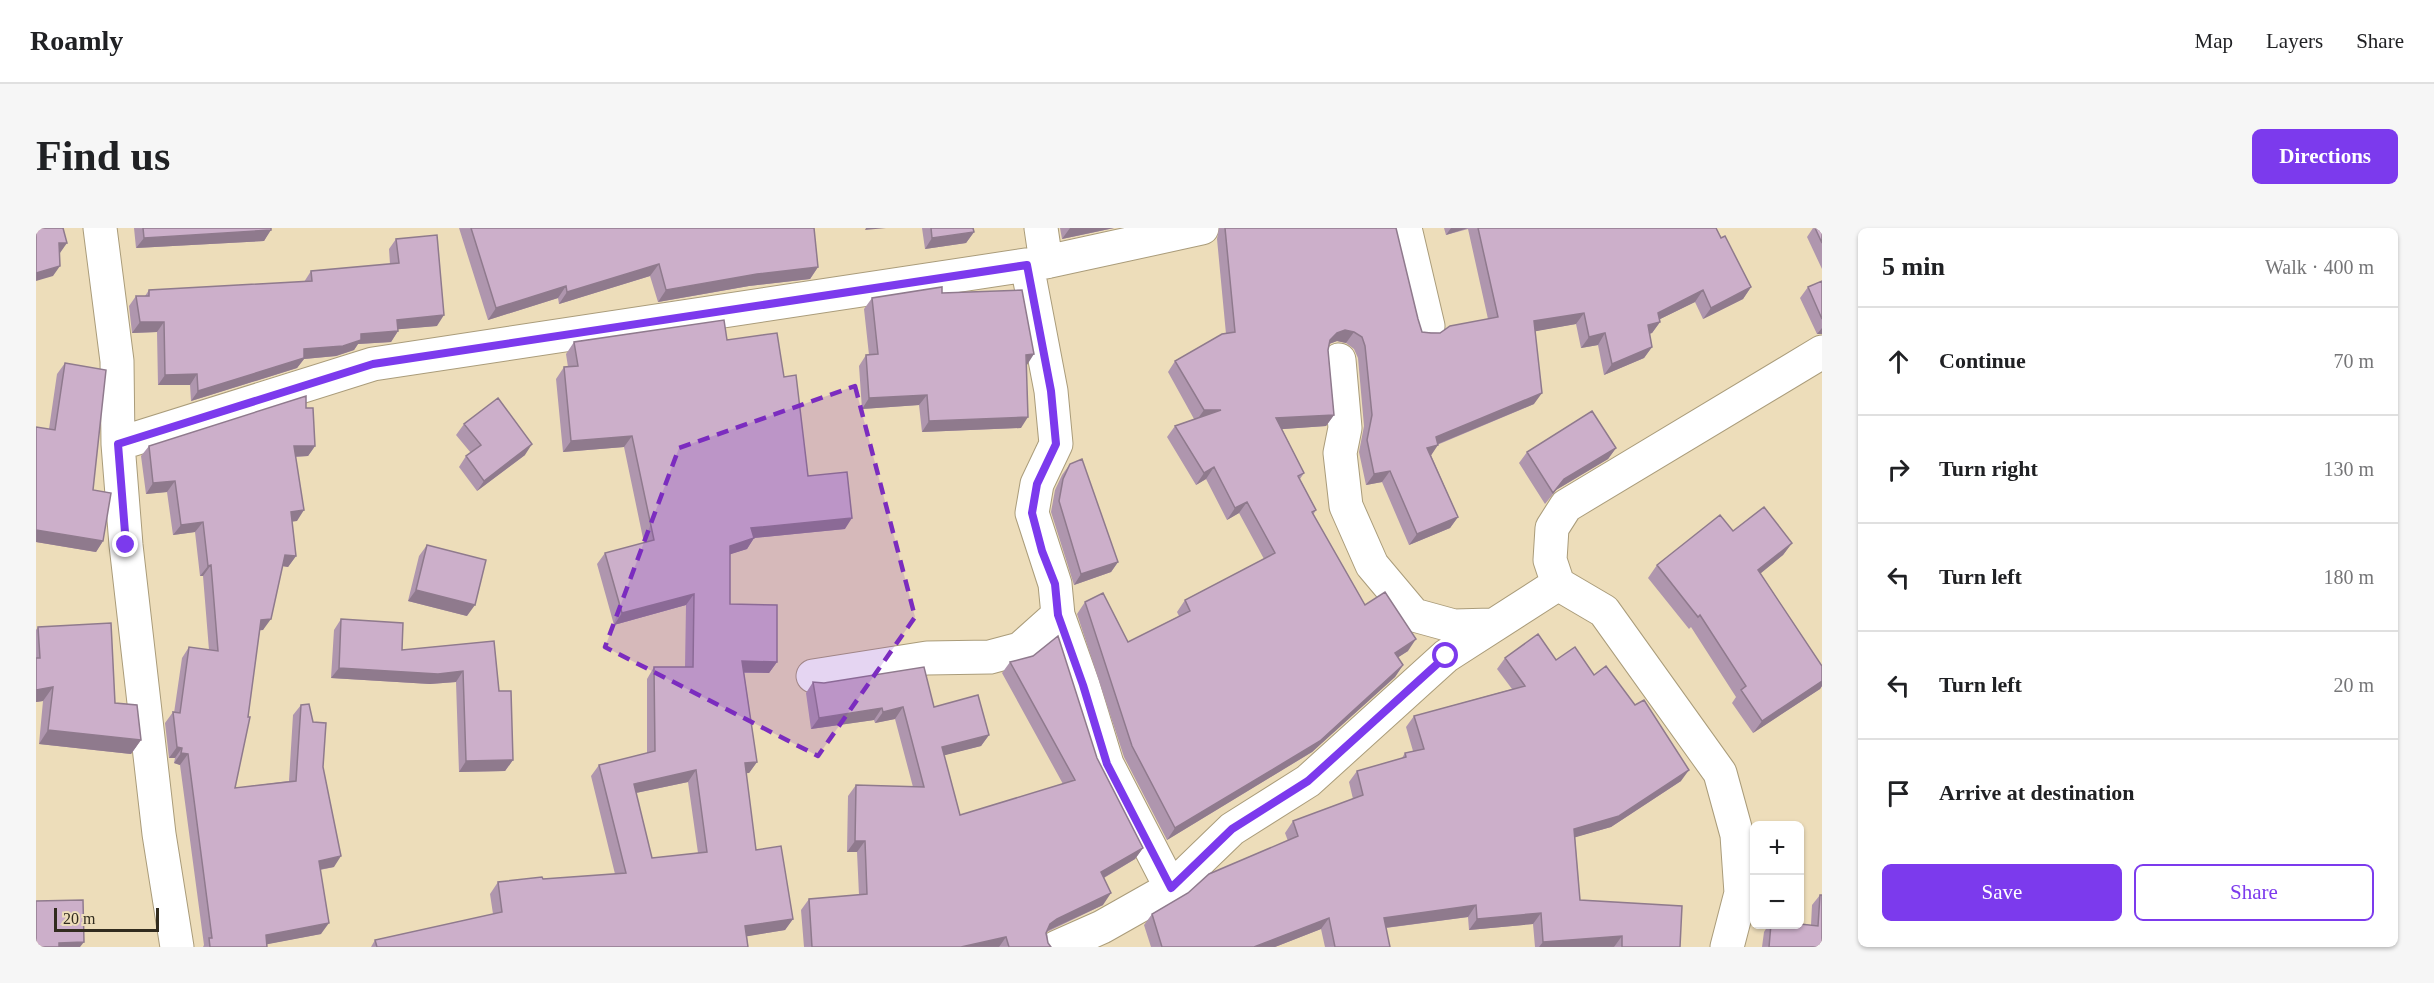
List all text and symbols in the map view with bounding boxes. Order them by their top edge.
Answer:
text: Roamly [30,25,123,56]
text: Map [2195,29,2233,53]
text: Layers [2266,29,2323,53]
text: Share [2356,29,2404,53]
button: Directions [2252,129,2398,184]
text: Find us [36,133,170,179]
text: 5 min [1882,252,1945,281]
text: Walk · 400 m [2265,256,2374,278]
icon: ahead [1882,345,1915,378]
text: Continue [1939,348,2026,373]
text: 70 m [2333,350,2374,372]
icon: right [1882,453,1915,486]
text: Turn right [1939,456,2038,481]
text: 130 m [2323,458,2374,480]
route end [112,531,138,557]
icon: left [1882,561,1915,594]
text: Turn left [1939,564,2022,589]
text: 180 m [2323,566,2374,588]
route start [1432,642,1458,668]
icon: left [1882,669,1915,702]
text: Turn left [1939,672,2022,697]
text: 20 m [2333,674,2374,696]
icon: arrive [1882,777,1915,810]
text: Arrive at destination [1939,780,2135,805]
map controls [1750,821,1804,929]
button: + [1750,821,1804,875]
button: Save [1882,864,2122,921]
button: Share [2134,864,2374,921]
button: − [1750,875,1804,929]
scale bar [54,905,159,932]
text: 20 m [63,910,95,927]

